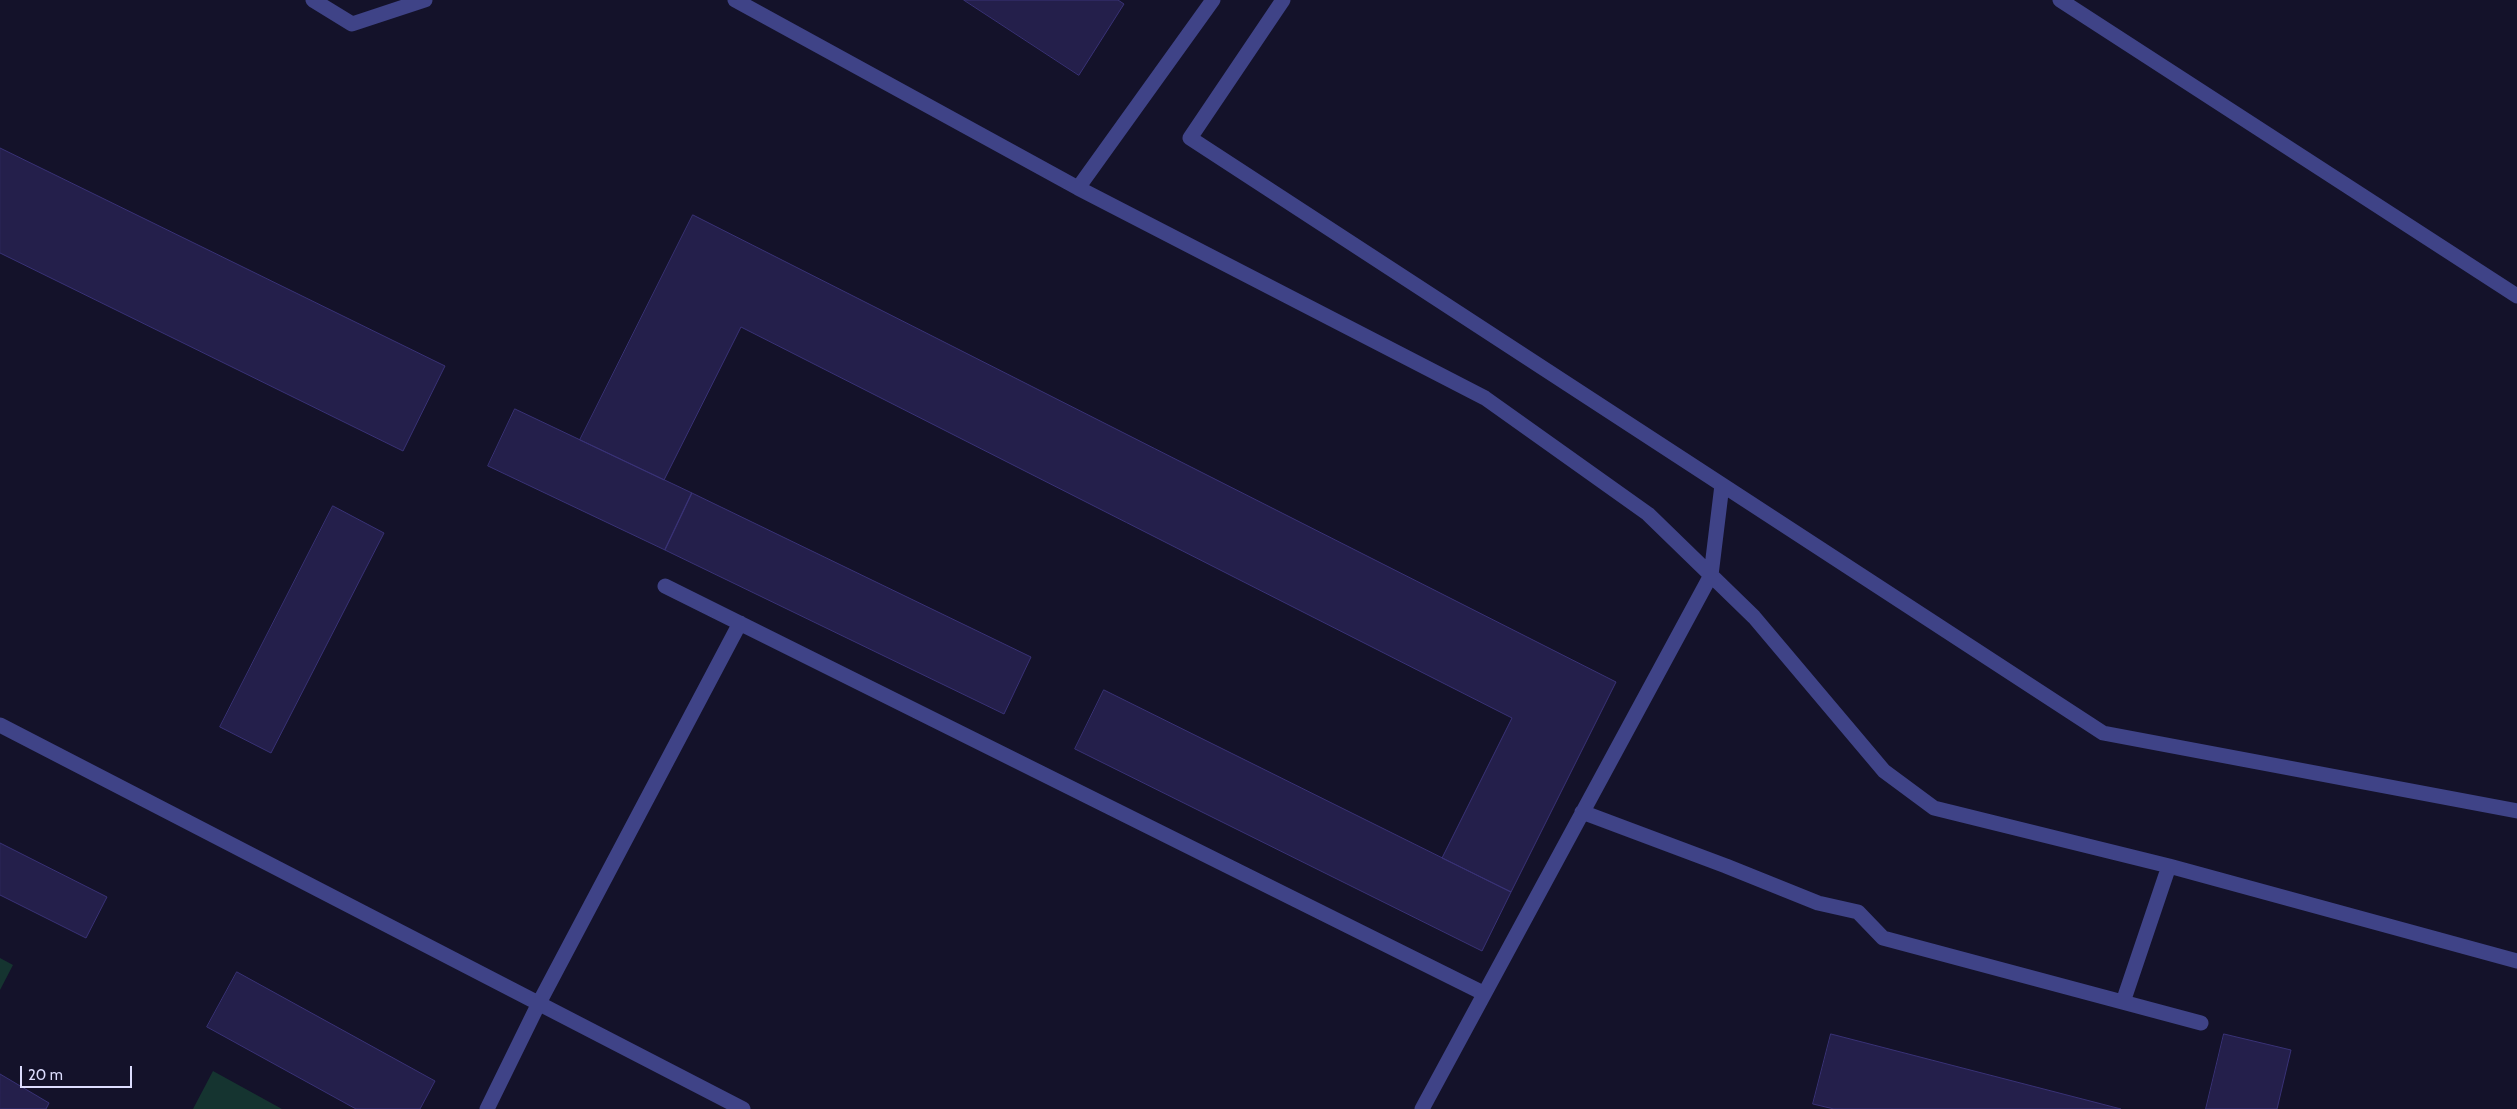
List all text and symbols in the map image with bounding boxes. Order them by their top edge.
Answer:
scale bar [22,1056,135,1088]
text: 20 m [28,1066,63,1084]

